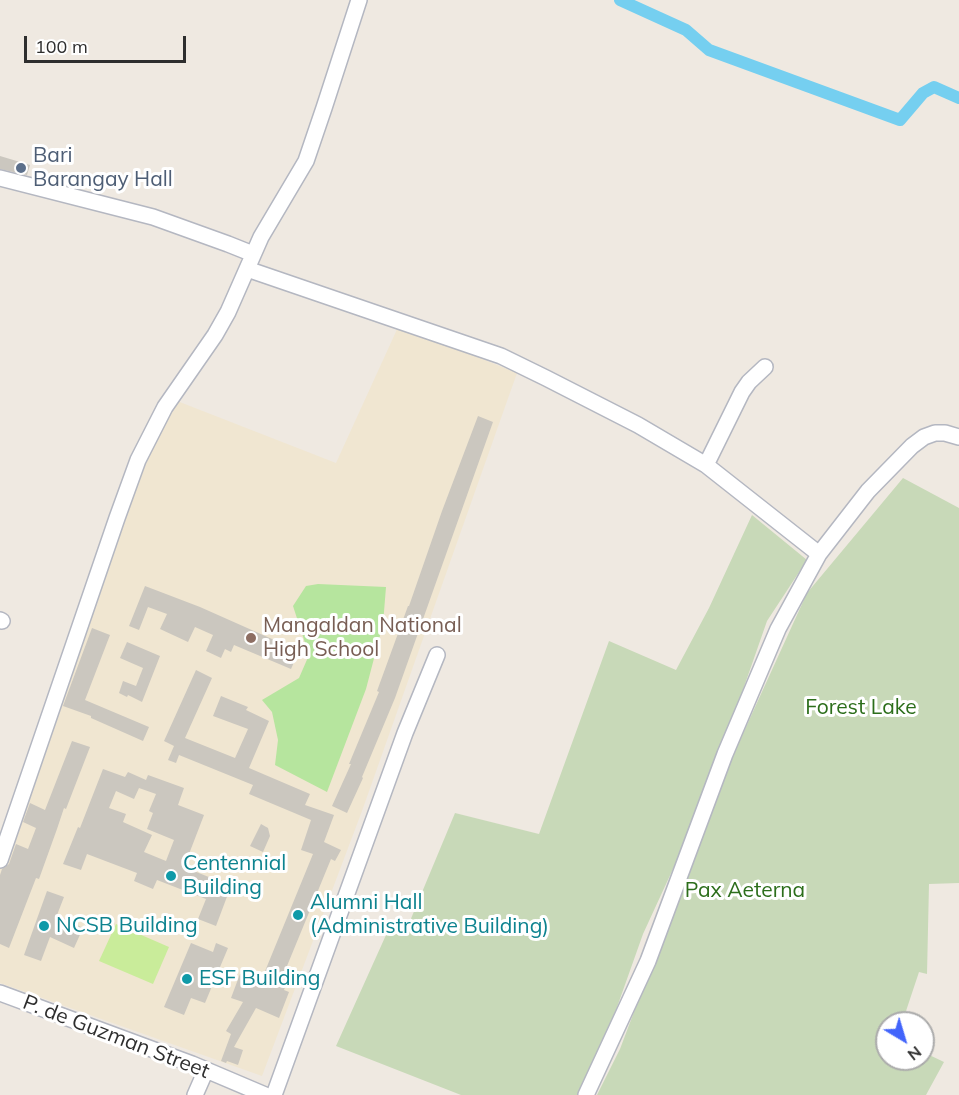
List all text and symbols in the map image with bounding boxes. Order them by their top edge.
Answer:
scale bar [27,24,189,62]
text: 100 m [35,35,88,58]
place label: Bari Barangay Hall [33,143,173,193]
marker: Bari Barangay Hall [14,161,28,175]
place label: Mangaldan National High School [263,613,462,663]
marker: Mangaldan National High School [244,631,258,645]
park label: Forest Lake [805,695,917,721]
place label: Centennial Building [183,851,286,901]
marker: Centennial Building [164,869,178,883]
park label: Pax Aeterna [685,878,805,904]
place label: Alumni Hall (Administrative Building) [310,890,549,940]
marker: Alumni Hall (Administrative Building) [291,908,305,922]
place label: NCSB Building [56,913,198,939]
marker: NCSB Building [37,919,51,933]
place label: ESF Building [199,966,320,992]
marker: ESF Building [180,972,194,986]
street label: P. de Guzman Street [19,990,213,1084]
north arrow [875,1011,935,1071]
text: N [904,1042,926,1065]

